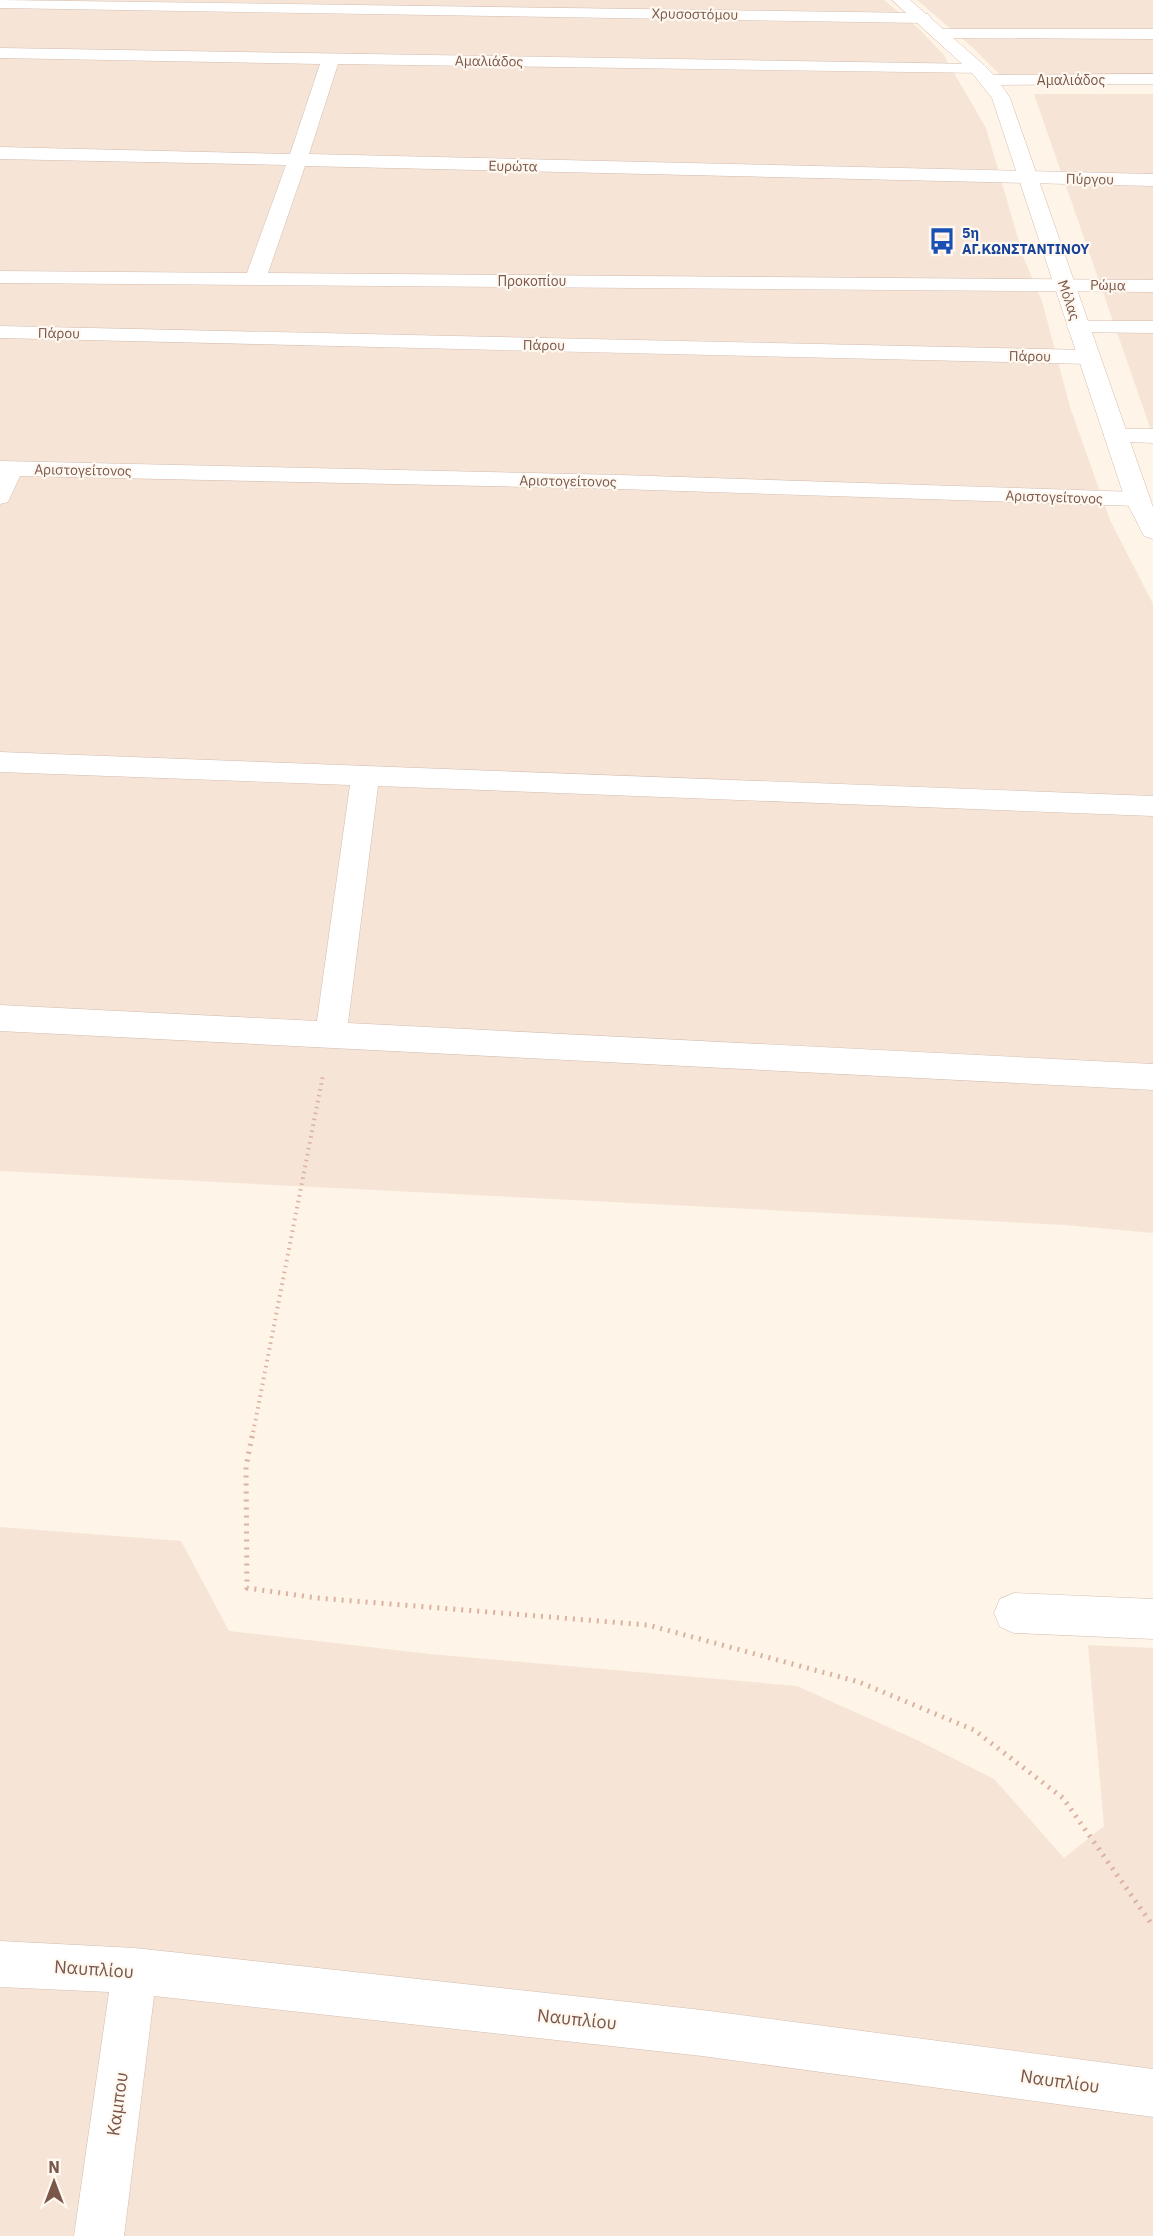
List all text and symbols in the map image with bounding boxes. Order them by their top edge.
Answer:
street label: Χρυσοστόμου [651,4,739,24]
street label: Αμαλιάδος [455,51,524,71]
street label: Αμαλιάδος [1037,71,1105,89]
street label: Ευρώτα [488,157,538,175]
street label: Πύργου [1066,170,1114,188]
place label: 5η ΑΓ.ΚΩΝΣΤΑΝΤΙΝΟΥ [962,224,1089,258]
bus stop icon: 5η ΑΓ.ΚΩΝΣΤΑΝΤΙΝΟΥ [927,226,957,256]
street label: Προκοπίου [498,272,566,290]
street label: Ρώμα [1090,276,1126,294]
street label: Μόλας [1054,277,1084,323]
street label: Πάρου [38,324,80,342]
street label: Πάρου [523,336,565,354]
street label: Πάρου [1009,347,1051,365]
street label: Αριστογείτονος [34,460,132,480]
street label: Αριστογείτονος [519,471,617,491]
street label: Αριστογείτονος [1005,486,1103,508]
street label: Ναυπλίου [53,1955,135,1983]
street label: Ναυπλίου [536,2003,618,2035]
street label: Ναυπλίου [1019,2064,1101,2098]
street label: Καμπου [101,2070,133,2138]
north arrow [24,2152,84,2212]
text: N [48,2157,60,2177]

